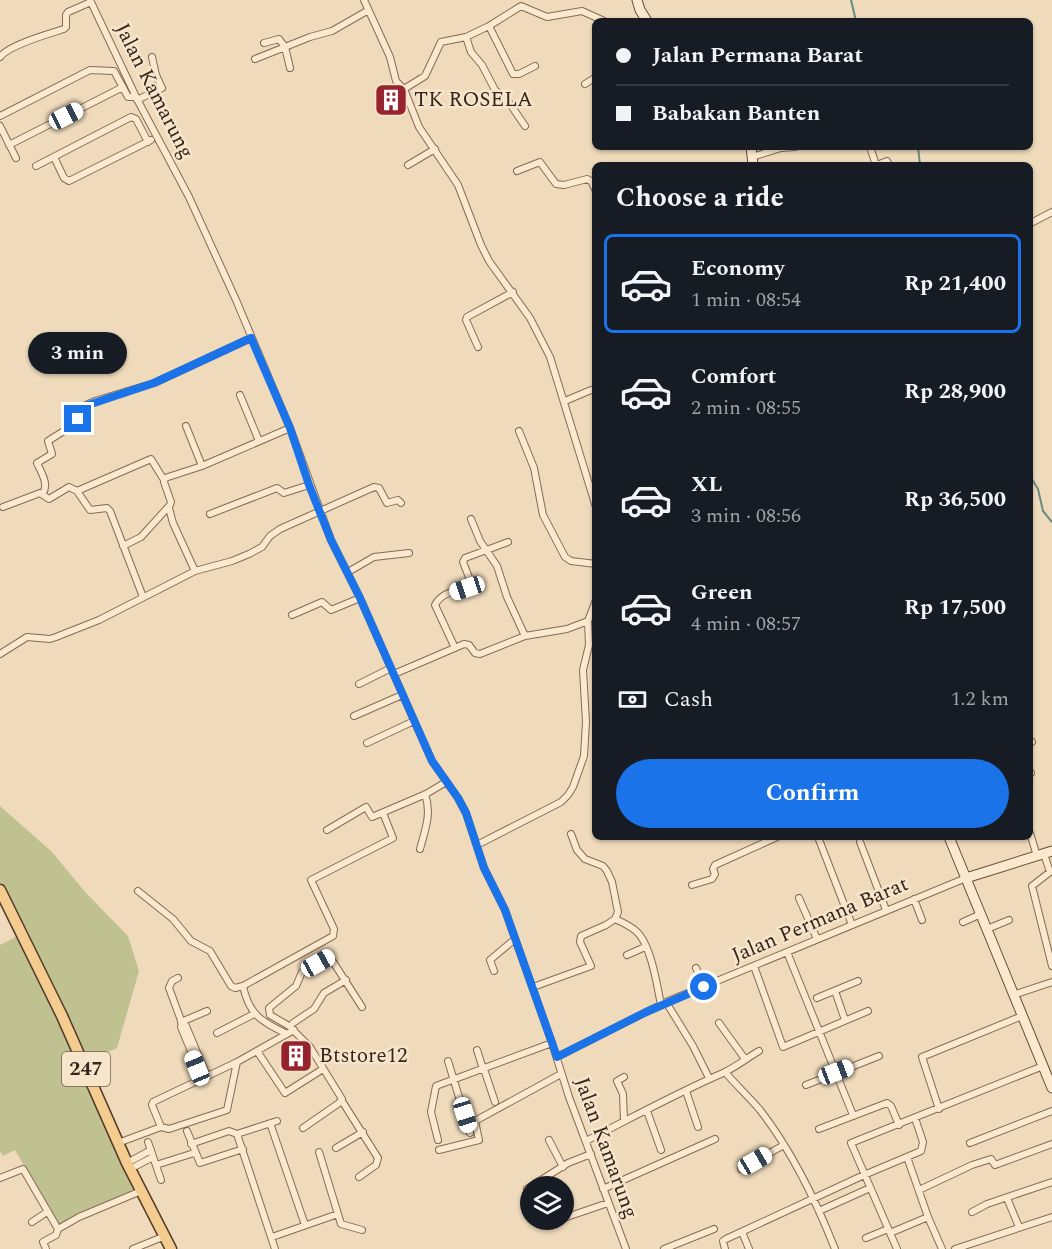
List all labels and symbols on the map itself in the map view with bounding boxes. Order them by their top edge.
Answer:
street label: Jalan Kamarung [106,18,202,164]
building icon: TK ROSELA [373,82,409,118]
place label: TK ROSELA [414,84,533,116]
car [46,100,86,132]
callout: 3 min [28,332,128,374]
route end [64,405,91,432]
car [447,574,487,602]
street label: Jalan Permana Barat [727,868,913,972]
car [298,946,338,980]
route start [690,973,717,1000]
building icon: Btstore12 [278,1038,314,1074]
place label: Btstore12 [319,1040,408,1072]
car [182,1048,212,1088]
road number: 247 [62,1052,110,1086]
car [816,1057,856,1087]
street label: Jalan Kamarung [566,1073,646,1223]
car [451,1095,479,1135]
car [735,1144,775,1178]

